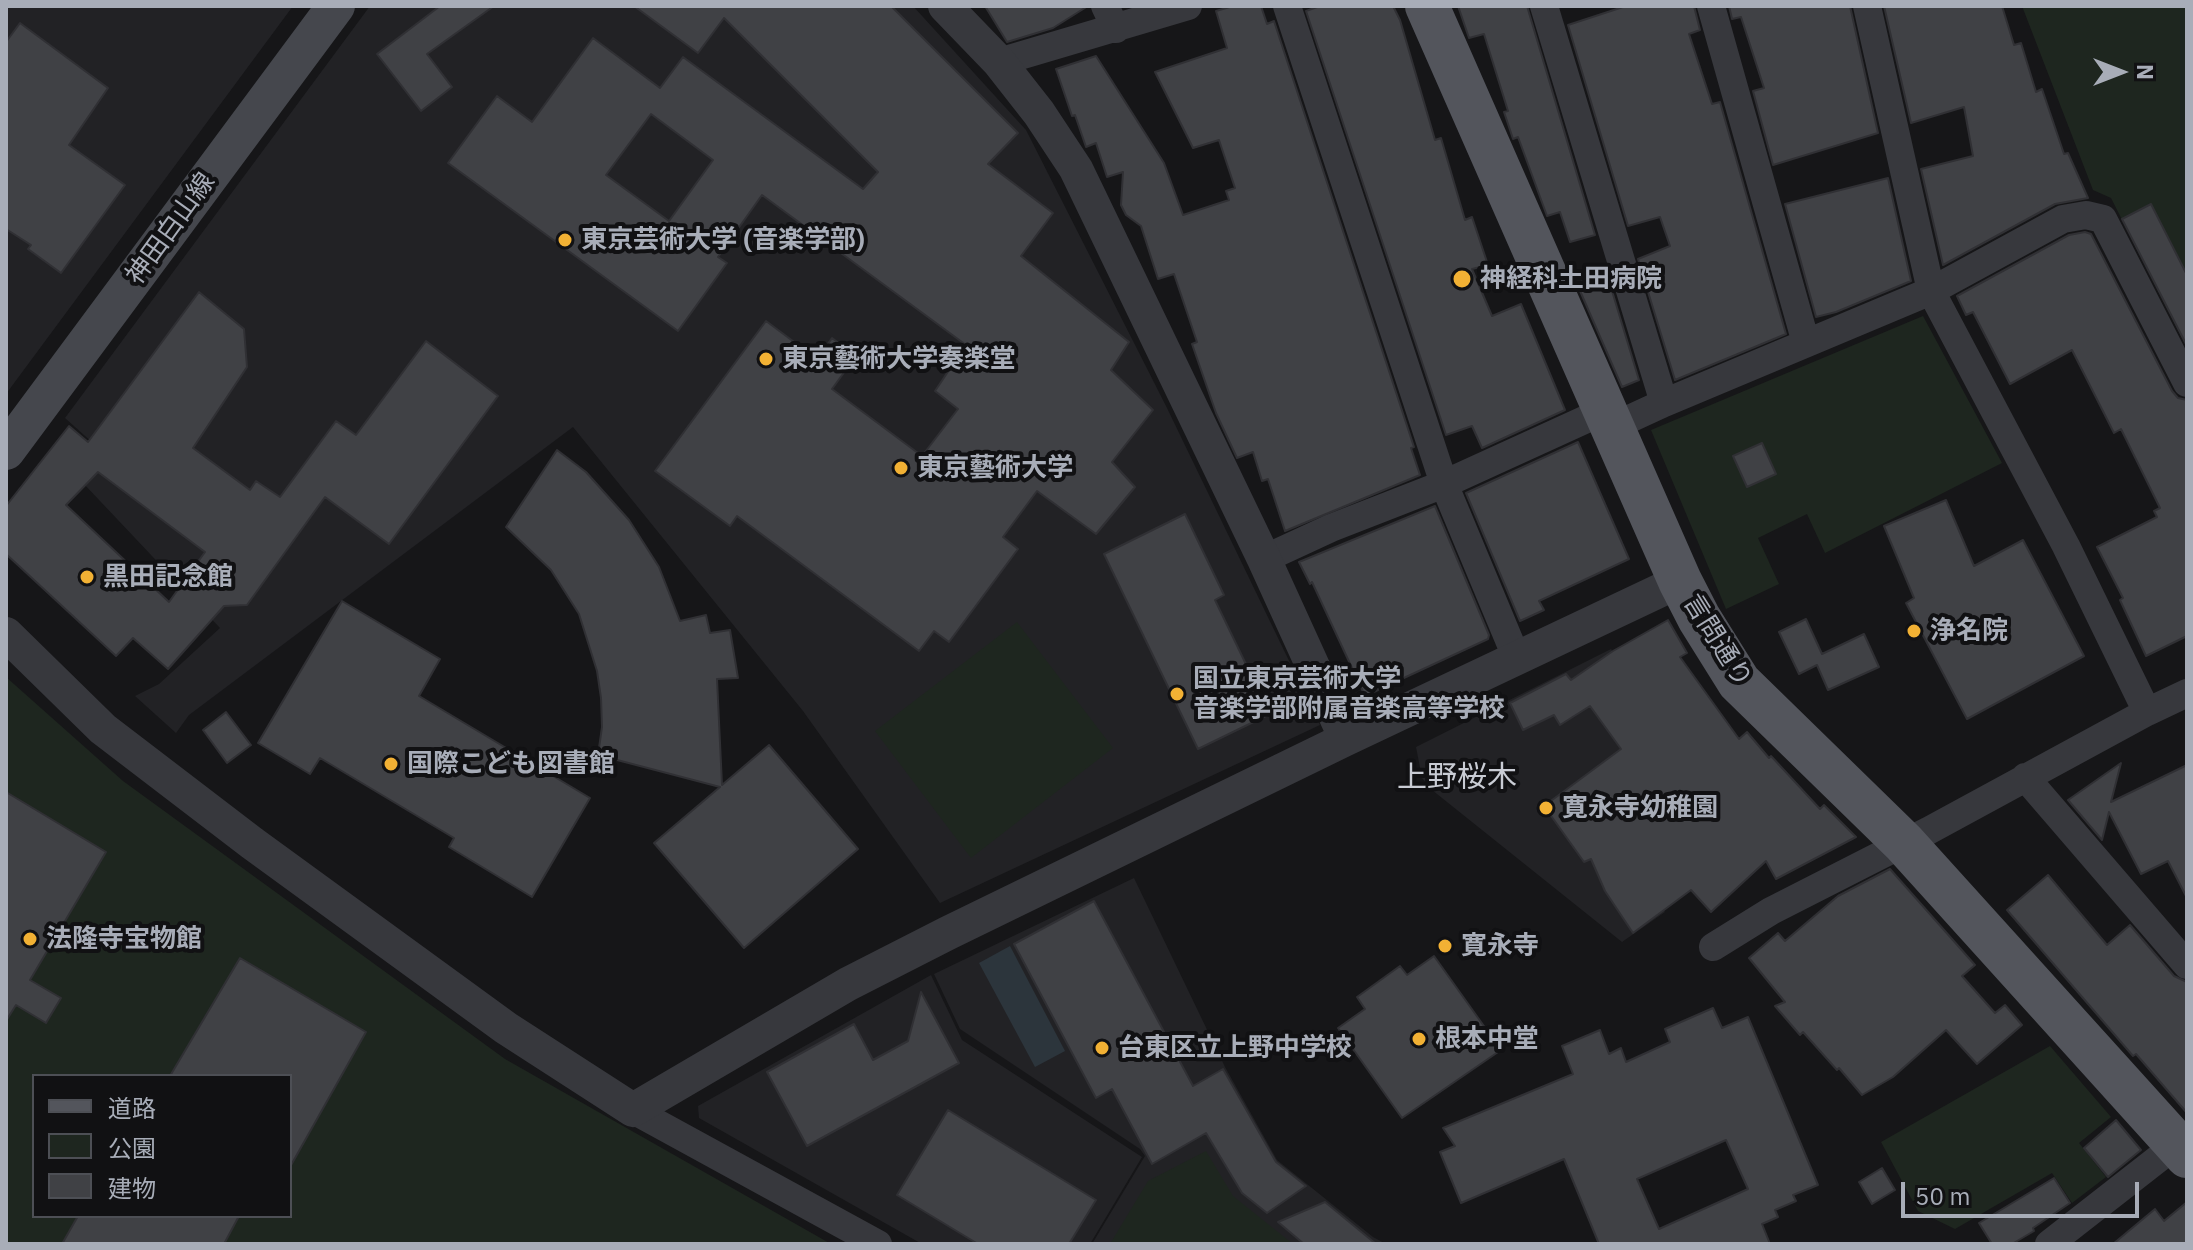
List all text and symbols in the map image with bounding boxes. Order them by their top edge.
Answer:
north arrow [2081,32,2161,112]
text: N [2131,64,2160,80]
street label: 神田白山線 [120,167,222,291]
place label: 東京芸術大学 (音楽学部) [581,224,865,256]
marker: 東京芸術大学 (音楽学部) [556,231,574,249]
place label: 神経科土田病院 [1480,263,1662,295]
marker: 神経科土田病院 [1451,268,1473,290]
place label: 東京藝術大学奏楽堂 [782,343,1016,375]
marker: 東京藝術大学奏楽堂 [757,350,775,368]
place label: 東京藝術大学 [917,452,1073,484]
marker: 東京藝術大学 [892,459,910,477]
place label: 黒田記念館 [103,561,233,593]
marker: 黒田記念館 [78,568,96,586]
street label: 言問通り [1676,589,1758,693]
place label: 浄名院 [1930,615,2008,647]
marker: 浄名院 [1905,622,1923,640]
place label: 国立東京芸術大学 音楽学部附属音楽高等学校 [1193,663,1505,724]
marker: 国立東京芸術大学 音楽学部附属音楽高等学校 [1168,685,1186,703]
place label: 国際こども図書館 [407,748,615,780]
marker: 国際こども図書館 [382,755,400,773]
district label: 上野桜木 [1397,760,1517,796]
place label: 寛永寺幼稚園 [1562,792,1718,824]
marker: 寛永寺幼稚園 [1537,799,1555,817]
place label: 法隆寺宝物館 [46,923,202,955]
marker: 法隆寺宝物館 [21,930,39,948]
place label: 寛永寺 [1461,930,1539,962]
marker: 寛永寺 [1436,937,1454,955]
place label: 根本中堂 [1435,1023,1539,1055]
marker: 根本中堂 [1410,1030,1428,1048]
place label: 台東区立上野中学校 [1118,1032,1352,1064]
marker: 台東区立上野中学校 [1093,1039,1111,1057]
legend [32,1074,292,1218]
text: 道路 [108,1092,156,1124]
text: 公園 [108,1132,156,1164]
scale bar [1905,1166,2143,1216]
text: 建物 [108,1172,156,1204]
text: 50 m [1915,1180,1970,1212]

